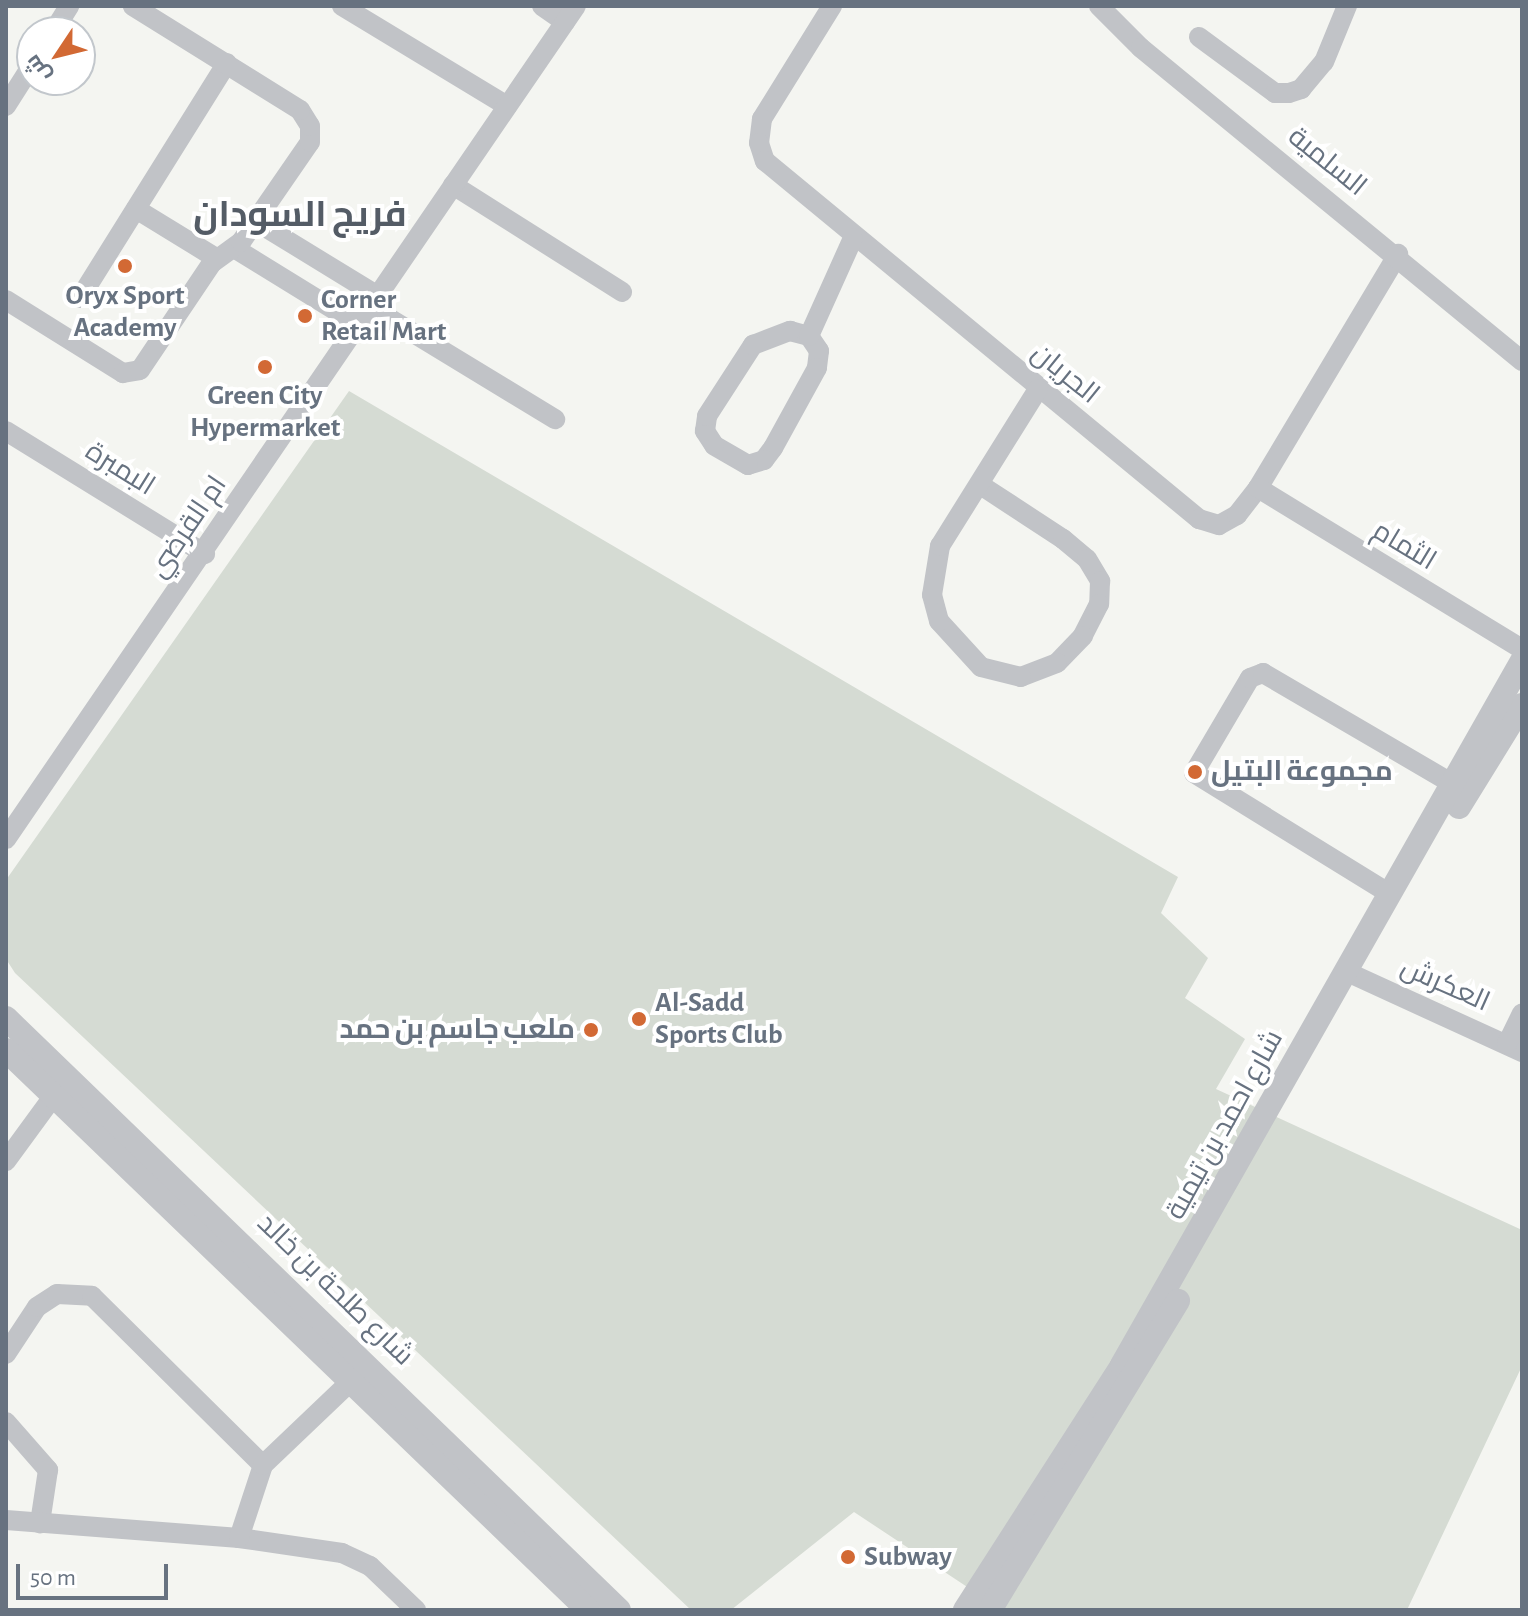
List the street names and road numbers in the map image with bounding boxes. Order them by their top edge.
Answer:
street label: السلمية [1281,120,1373,204]
street label: الجريان [1024,337,1106,411]
street label: البمبرة [79,435,161,503]
street label: ام القرضي [142,470,234,584]
street label: الثمام [1366,514,1442,578]
street label: العكرش [1395,951,1495,1019]
street label: شارع احمد بن تيمية [1159,1025,1291,1225]
street label: شارع طلحة بن خالد [250,1207,420,1373]

